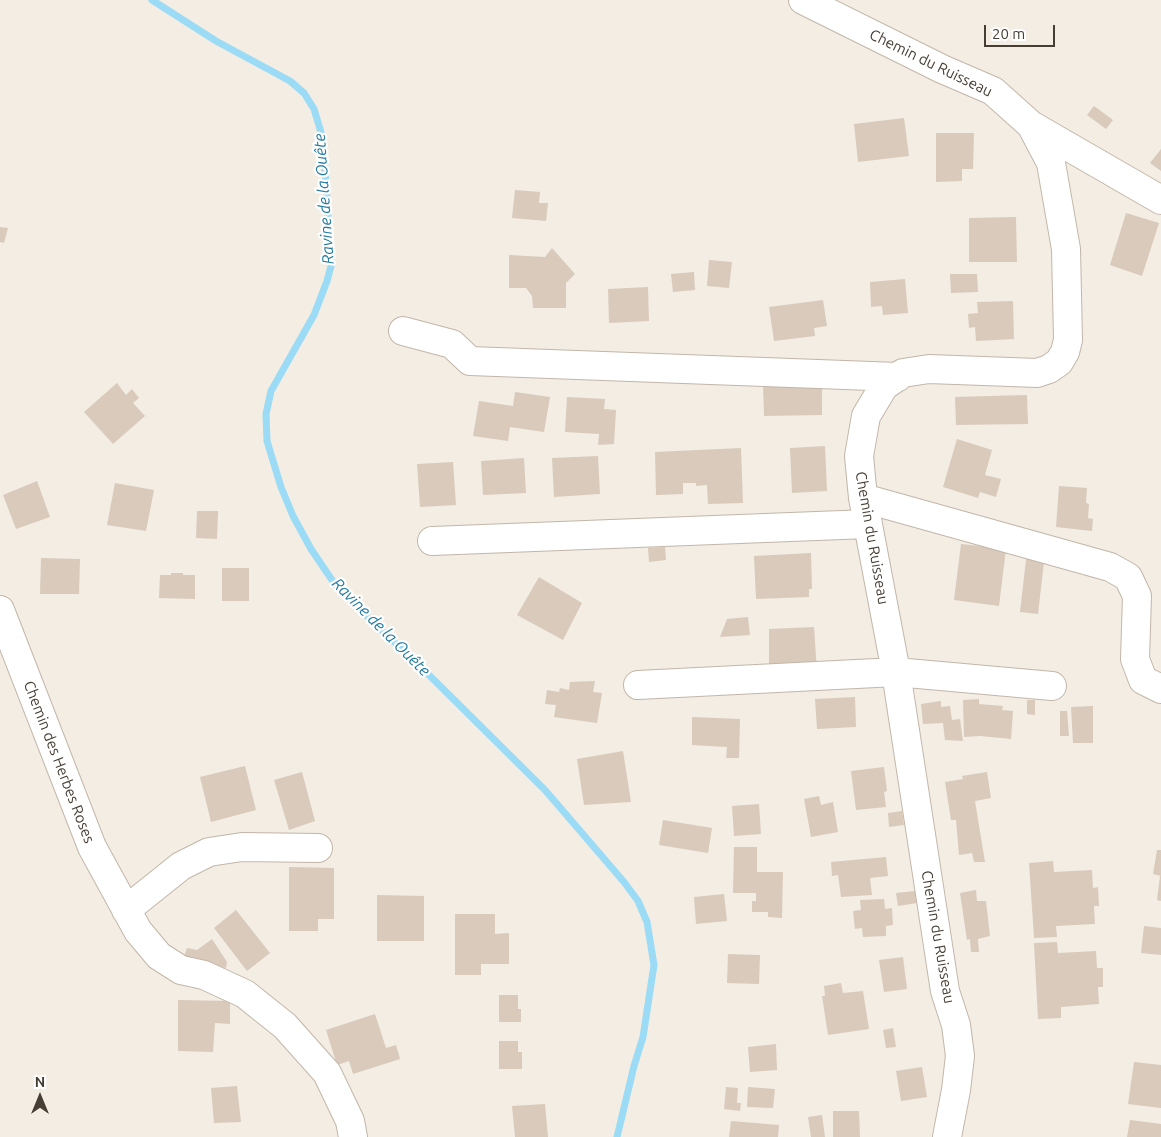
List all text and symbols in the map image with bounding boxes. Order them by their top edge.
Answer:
scale bar [986,15,1057,47]
street label: Chemin du Ruisseau [867,25,995,101]
text: 20 m [992,25,1025,42]
water label: Ravine de la Ouête [310,133,338,265]
street label: Chemin du Ruisseau [851,470,893,606]
water label: Ravine de la Ouête [328,574,434,680]
street label: Chemin des Herbes Roses [20,678,98,846]
street label: Chemin du Ruisseau [917,869,959,1005]
north arrow [15,1072,65,1122]
text: N [35,1074,45,1090]

